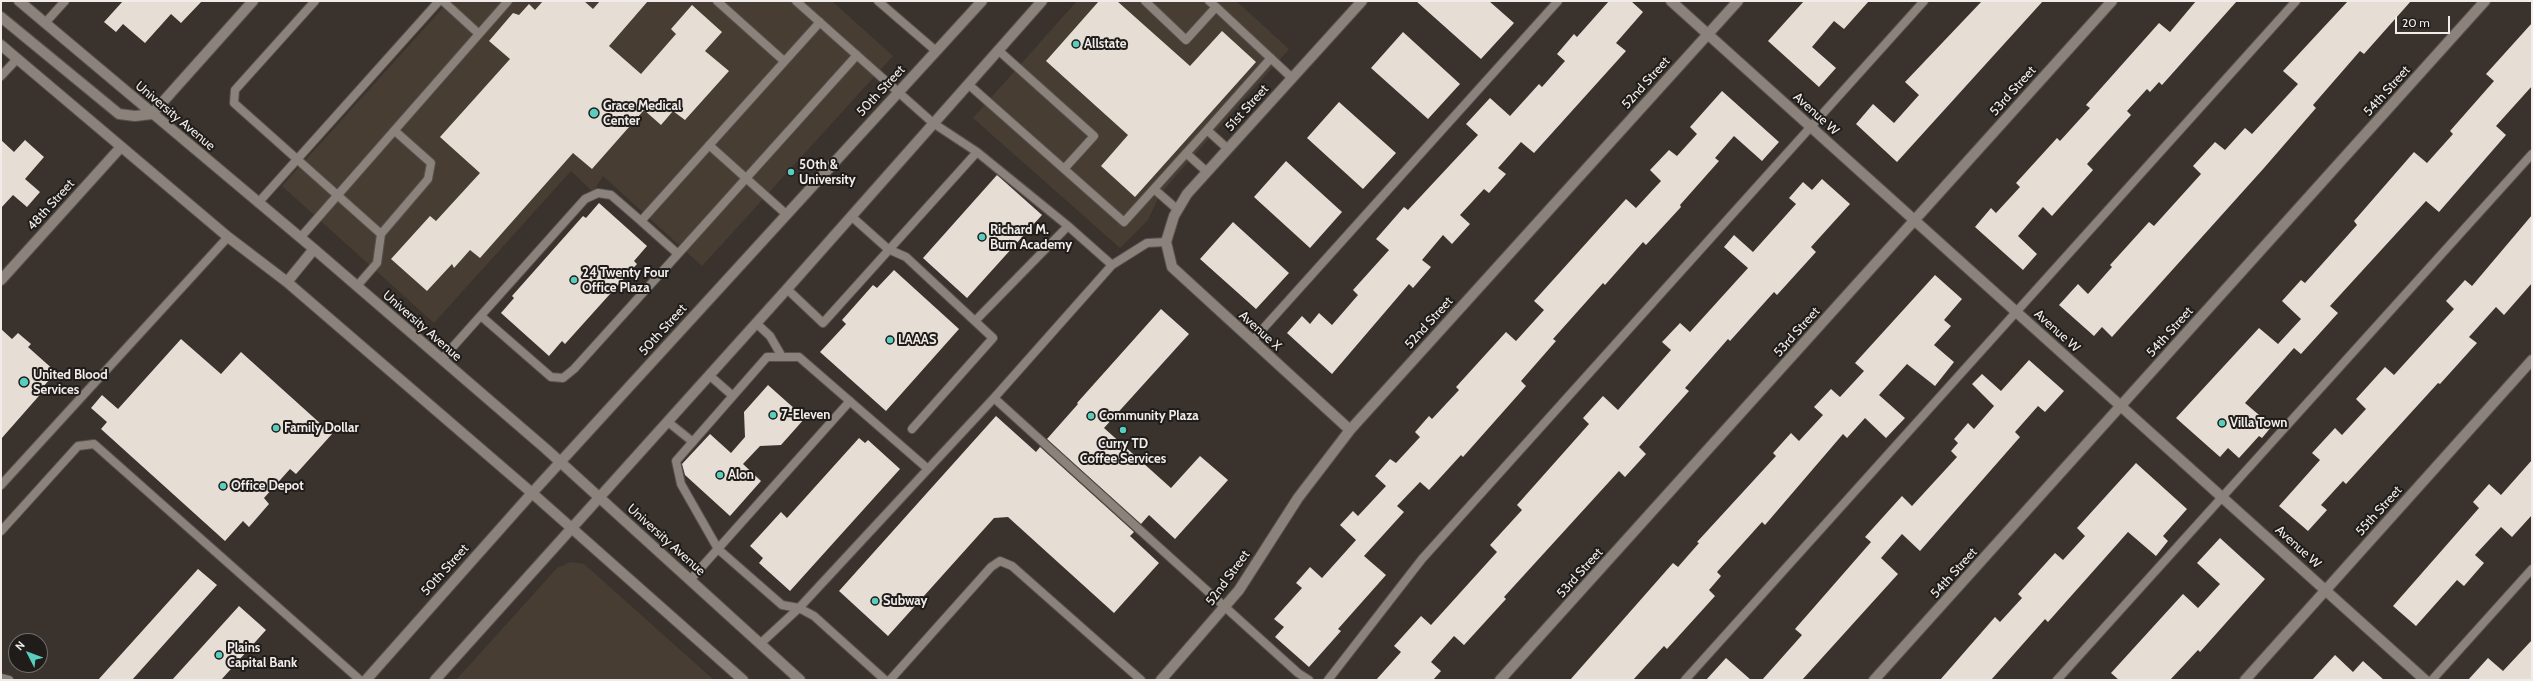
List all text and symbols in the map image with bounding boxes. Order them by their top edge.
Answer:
scale bar [2397,8,2452,34]
text: 20 m [2402,15,2430,30]
place label: Allstate [1084,36,1126,52]
marker: Allstate [1071,39,1081,49]
street label: 52nd Street [1619,54,1673,112]
street label: 50th Street [854,62,908,120]
street label: 53rd Street [1987,63,2039,119]
street label: 54th Street [2360,63,2414,119]
street label: University Avenue [132,78,218,154]
street label: 51st Street [1222,81,1272,135]
street label: Avenue W [1790,89,1842,139]
place label: Grace Medical Center [603,98,681,129]
marker: Grace Medical Center [588,107,600,119]
place label: 50th & University [799,157,856,188]
marker: 50th & University [786,167,796,177]
street label: 48th Street [24,176,78,234]
place label: Richard M. Burn Academy [990,222,1072,253]
marker: Richard M. Burn Academy [977,232,987,242]
place label: 24 Twenty Four Office Plaza [582,265,669,296]
marker: 24 Twenty Four Office Plaza [569,275,579,285]
street label: University Avenue [379,287,465,365]
street label: 52nd Street [1402,294,1456,352]
street label: 50th Street [636,301,690,359]
street label: 53rd Street [1771,304,1823,360]
street label: 54th Street [2143,304,2197,360]
street label: Avenue W [2031,306,2083,356]
street label: Avenue X [1236,308,1284,354]
place label: LAAAS [898,332,936,348]
marker: LAAAS [885,335,895,345]
place label: United Blood Services [33,367,108,398]
marker: United Blood Services [18,376,30,388]
place label: 7-Eleven [781,407,830,423]
place label: Community Plaza [1099,408,1199,424]
marker: 7-Eleven [768,410,778,420]
marker: Community Plaza [1086,411,1096,421]
place label: Villa Town [2230,415,2288,431]
marker: Villa Town [2217,418,2227,428]
place label: Family Dollar [284,420,359,436]
marker: Family Dollar [271,423,281,433]
marker: Curry TD Coffee Services [1118,425,1128,435]
place label: Curry TD Coffee Services [1080,436,1166,467]
place label: Alon [728,467,754,483]
marker: Alon [715,470,725,480]
place label: Office Depot [231,478,304,494]
marker: Office Depot [218,481,228,491]
street label: 55th Street [2353,483,2405,539]
street label: University Avenue [624,501,708,579]
street label: Avenue W [2272,522,2324,572]
street label: 50th Street [418,541,472,599]
street label: 53rd Street [1554,545,1606,601]
street label: 54th Street [1927,545,1981,601]
street label: 52nd Street [1203,547,1253,609]
place label: Subway [883,593,928,609]
marker: Subway [870,596,880,606]
north arrow [8,633,48,673]
text: N [12,638,28,653]
place label: Plains Capital Bank [227,640,297,671]
marker: Plains Capital Bank [214,650,224,660]

